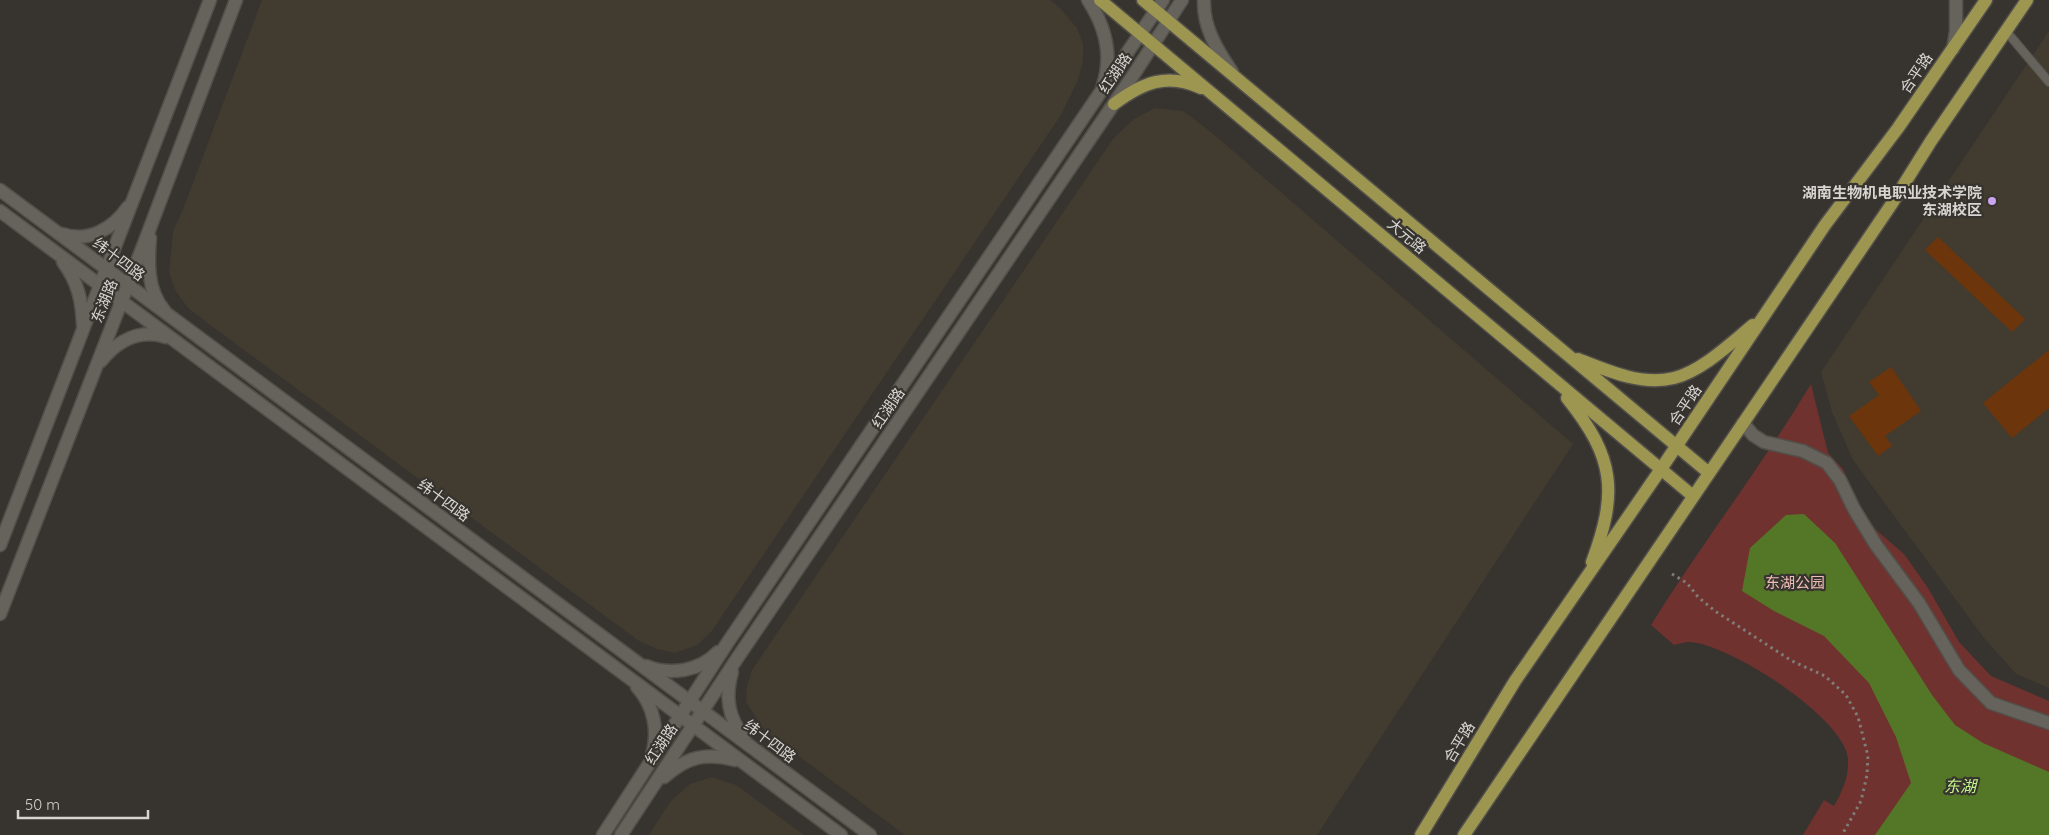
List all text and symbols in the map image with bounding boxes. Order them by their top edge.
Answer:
street label: 红湖路 [1095,49,1135,97]
street label: 合平路 [1896,49,1936,97]
place label: 湖南生物机电职业技术学院 东湖校区 [1802,183,1982,219]
marker: 湖南生物机电职业技术学院 东湖校区 [1986,195,1998,207]
street label: 大元路 [1384,214,1430,258]
street label: 纬十四路 [89,233,149,285]
street label: 东湖路 [87,277,121,325]
street label: 合平路 [1665,381,1705,429]
street label: 红湖路 [868,384,908,432]
street label: 纬十四路 [414,475,474,525]
park label: 东湖公园 [1765,573,1825,592]
street label: 纬十四路 [740,715,800,767]
street label: 合平路 [1439,718,1479,766]
street label: 红湖路 [641,720,681,768]
water label: 东湖 [1944,776,1979,796]
scale bar [18,788,148,820]
text: 50 m [25,795,60,814]

